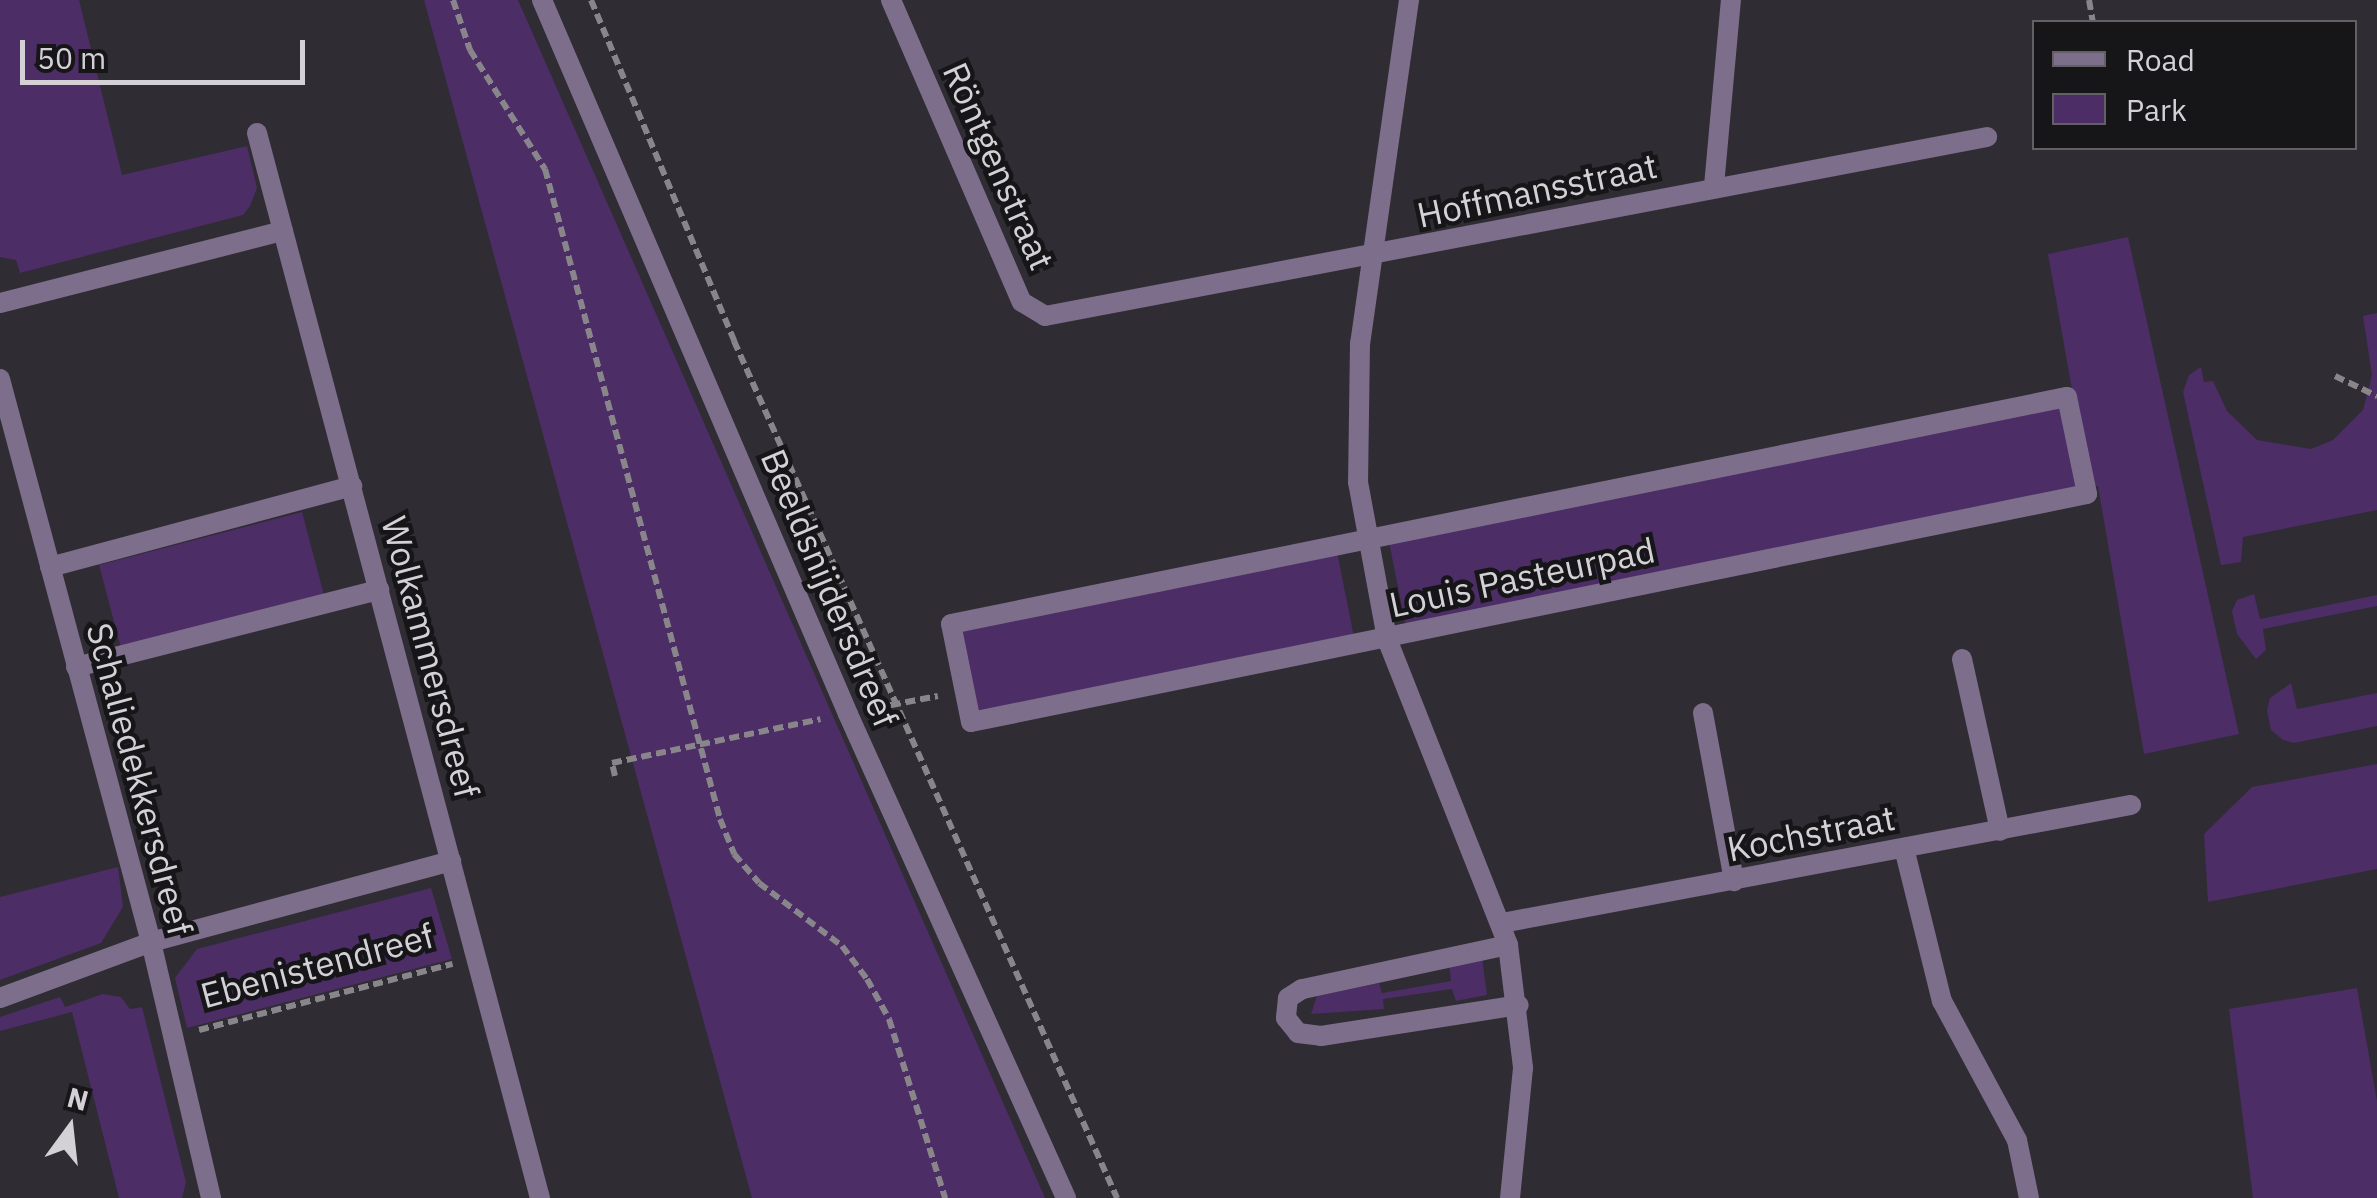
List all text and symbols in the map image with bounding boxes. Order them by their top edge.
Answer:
scale bar [25,20,310,82]
legend [2032,20,2357,150]
text: 50 m [37,38,106,77]
text: Road [2126,40,2195,79]
street label: Röntgenstraat [935,56,1063,276]
text: Park [2126,90,2187,129]
street label: Hoffmansstraat [1413,144,1661,236]
street label: Beeldsnijdersdreef [753,443,907,733]
street label: Wolkammersdreef [373,512,489,802]
street label: Louis Pasteurpad [1385,528,1659,626]
street label: Schaliedekkersdreef [78,618,202,940]
street label: Kochstraat [1724,796,1898,870]
street label: Ebenistendreef [196,914,438,1016]
north arrow [20,1078,120,1178]
text: N [63,1078,92,1119]

